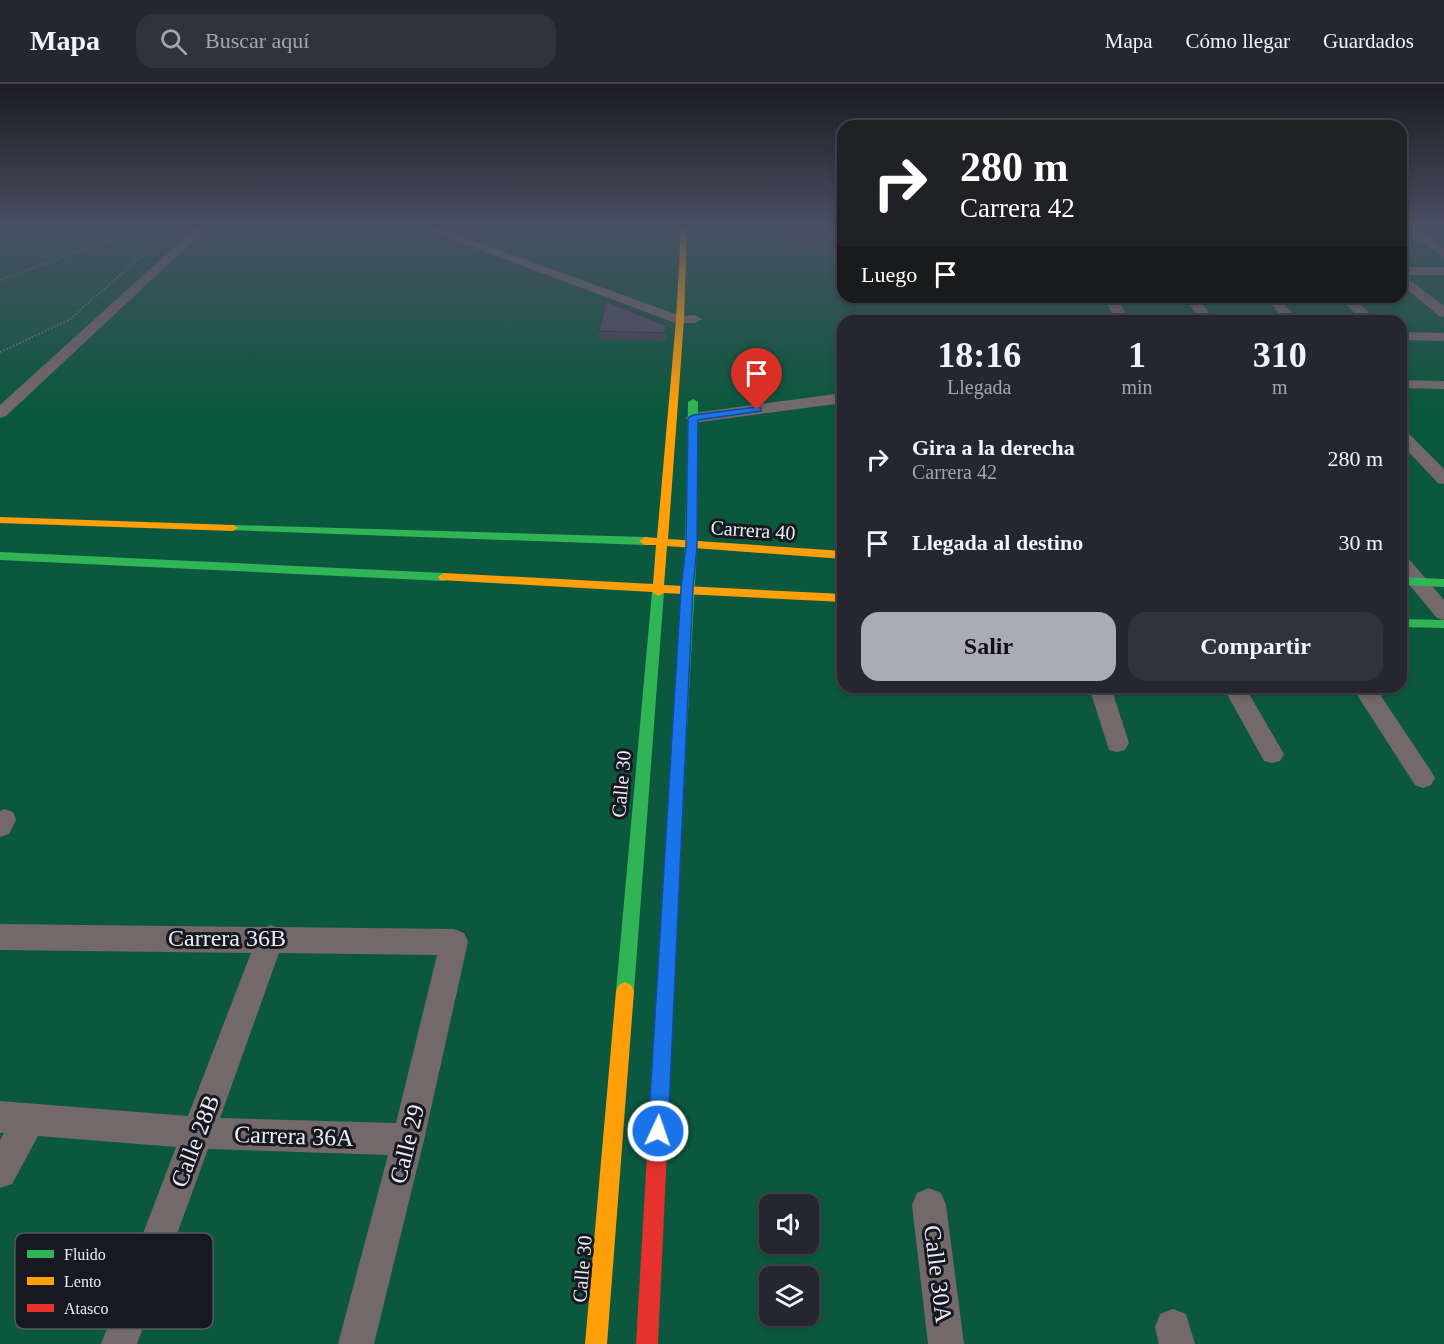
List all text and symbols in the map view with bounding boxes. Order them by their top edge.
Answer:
search box [136,14,556,68]
text: Mapa [30,25,100,56]
icon: search [157,25,190,58]
text: Buscar aquí [205,28,309,53]
text: Mapa [1105,29,1153,53]
text: Cómo llegar [1186,29,1290,53]
text: Guardados [1323,29,1414,53]
icon: right [861,144,939,222]
text: 280 m [960,144,1069,190]
text: Carrera 42 [960,193,1075,223]
icon: arrive [929,258,962,291]
text: Luego [861,262,917,287]
text: 18:16 [937,335,1021,375]
text: 1 [1128,335,1146,375]
text: 310 [1253,335,1307,375]
pin [731,348,782,410]
icon: arrive [740,357,773,390]
text: Llegada [947,376,1011,398]
text: min [1121,376,1153,398]
text: m [1272,376,1288,398]
text: Gira a la derecha [912,435,1075,460]
icon: right [861,443,894,476]
text: 280 m [1327,446,1383,471]
text: Carrera 42 [912,461,997,483]
street label: Carrera 40 [710,516,796,544]
icon: arrive [861,527,894,560]
text: Llegada al destino [912,530,1083,555]
text: 30 m [1338,530,1383,555]
button: Salir [861,612,1116,681]
button: Compartir [1128,612,1383,681]
street label: Calle 30 [607,750,635,818]
street label: Carrera 36B [168,925,286,951]
street label: Calle 28B [166,1091,224,1191]
position arrow [626,1099,690,1163]
street label: Calle 29 [385,1102,429,1186]
street label: Carrera 36A [234,1121,355,1151]
map controls [759,1194,819,1326]
button: sound [759,1194,819,1254]
street label: Calle 30A [919,1224,957,1325]
legend [15,1233,213,1329]
street label: Calle 30 [568,1235,596,1303]
text: Fluido [64,1246,106,1263]
button: layers [759,1266,819,1326]
text: Lento [64,1273,101,1290]
text: Atasco [64,1300,108,1317]

